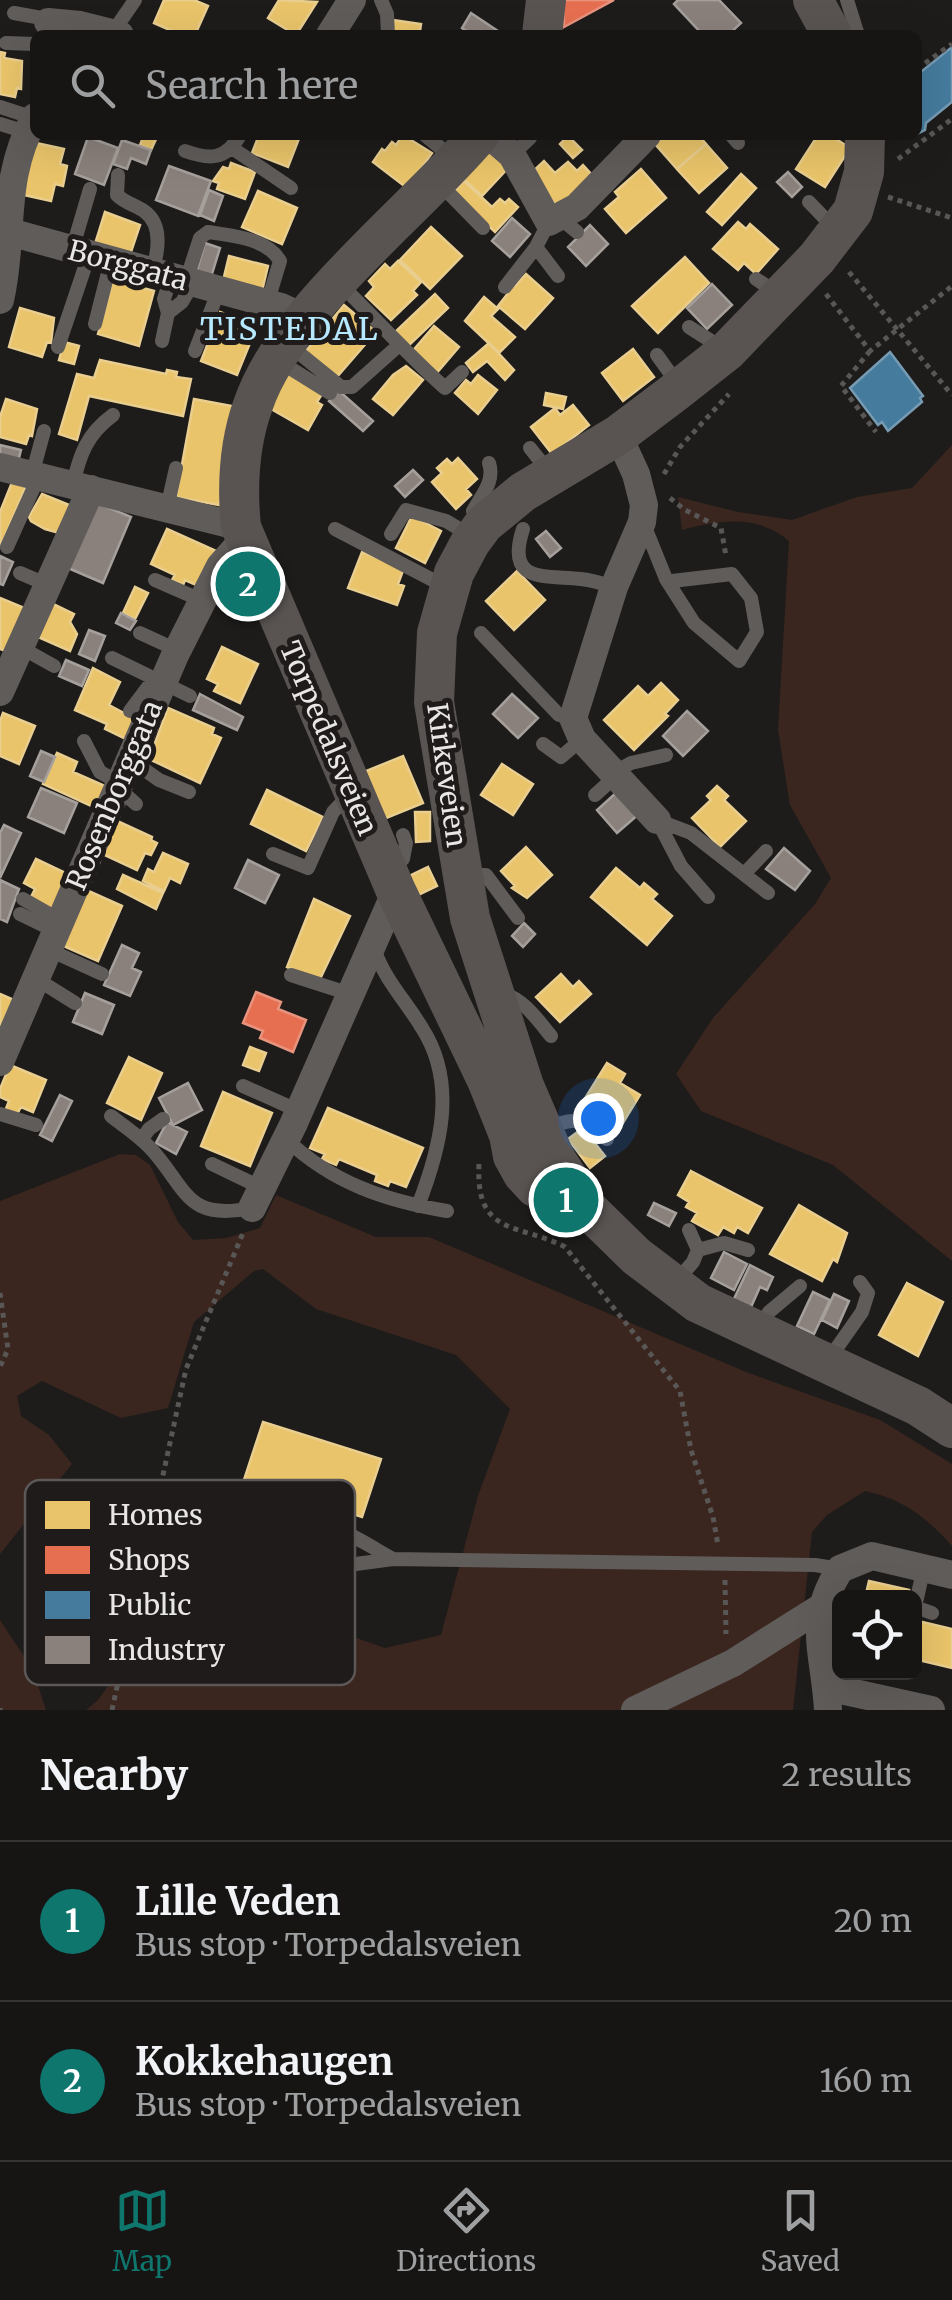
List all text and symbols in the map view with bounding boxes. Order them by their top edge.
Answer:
search box [30,30,922,140]
icon: search [65,58,120,113]
text: Search here [145,62,358,109]
street label: Borggata [64,232,192,298]
district label: TISTEDAL [200,309,380,349]
pin: 2 [216,546,280,622]
street label: Torpedalsveien [272,635,386,841]
street label: Rosenborggata [58,695,170,895]
street label: Kirkeveien [419,700,475,850]
your location [573,1093,624,1144]
pin: 1 [534,1162,598,1238]
legend [25,1480,355,1685]
text: Homes [108,1497,203,1533]
text: Shops [108,1542,190,1578]
text: Public [108,1587,191,1623]
map controls [832,1590,922,1680]
button: locate [832,1590,922,1680]
text: Industry [108,1632,226,1668]
text: Nearby [40,1749,188,1801]
text: 2 results [781,1755,912,1795]
text: Lille Veden [135,1878,341,1925]
text: 1 [65,1901,80,1941]
text: 20 m [834,1901,912,1941]
text: Bus stop · Torpedalsveien [135,1925,522,1965]
text: Kokkehaugen [135,2038,393,2085]
text: 2 [63,2061,82,2101]
text: 160 m [820,2061,912,2101]
text: Bus stop · Torpedalsveien [135,2085,522,2125]
tab: Map [112,2183,172,2279]
tab: Directions [396,2183,536,2279]
tab: Saved [760,2183,840,2279]

